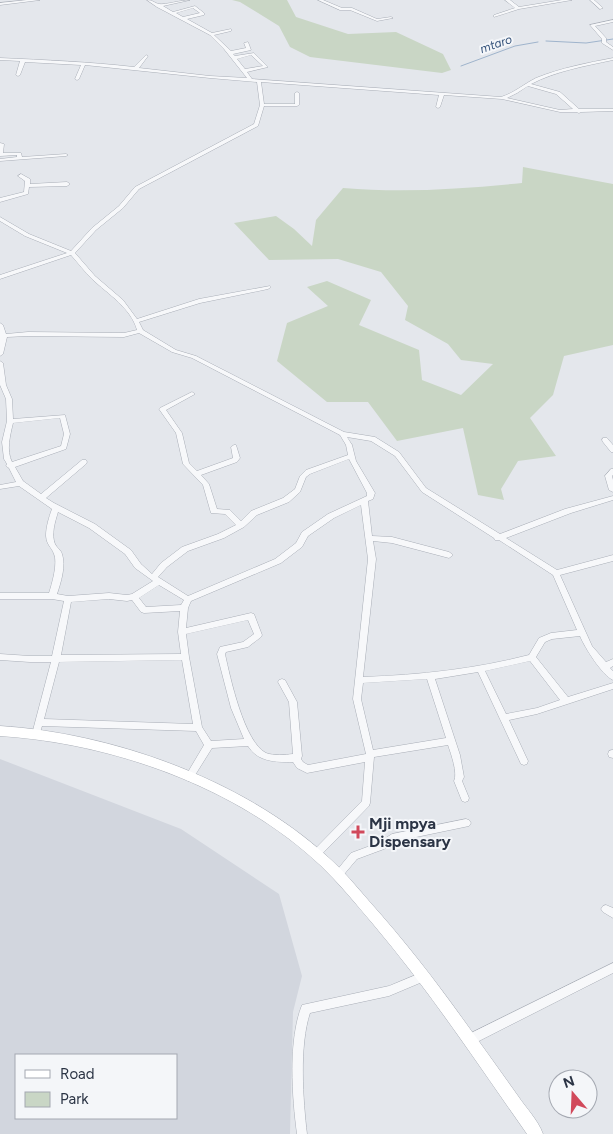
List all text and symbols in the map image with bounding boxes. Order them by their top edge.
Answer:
water label: mtaro [478,32,514,56]
place label: Mji mpya Dispensary [369,814,451,851]
marker: Mji mpya Dispensary [351,825,365,839]
legend [15,1054,178,1119]
text: Road [60,1065,95,1083]
north arrow [548,1069,598,1119]
text: N [561,1072,577,1092]
text: Park [60,1090,89,1108]

